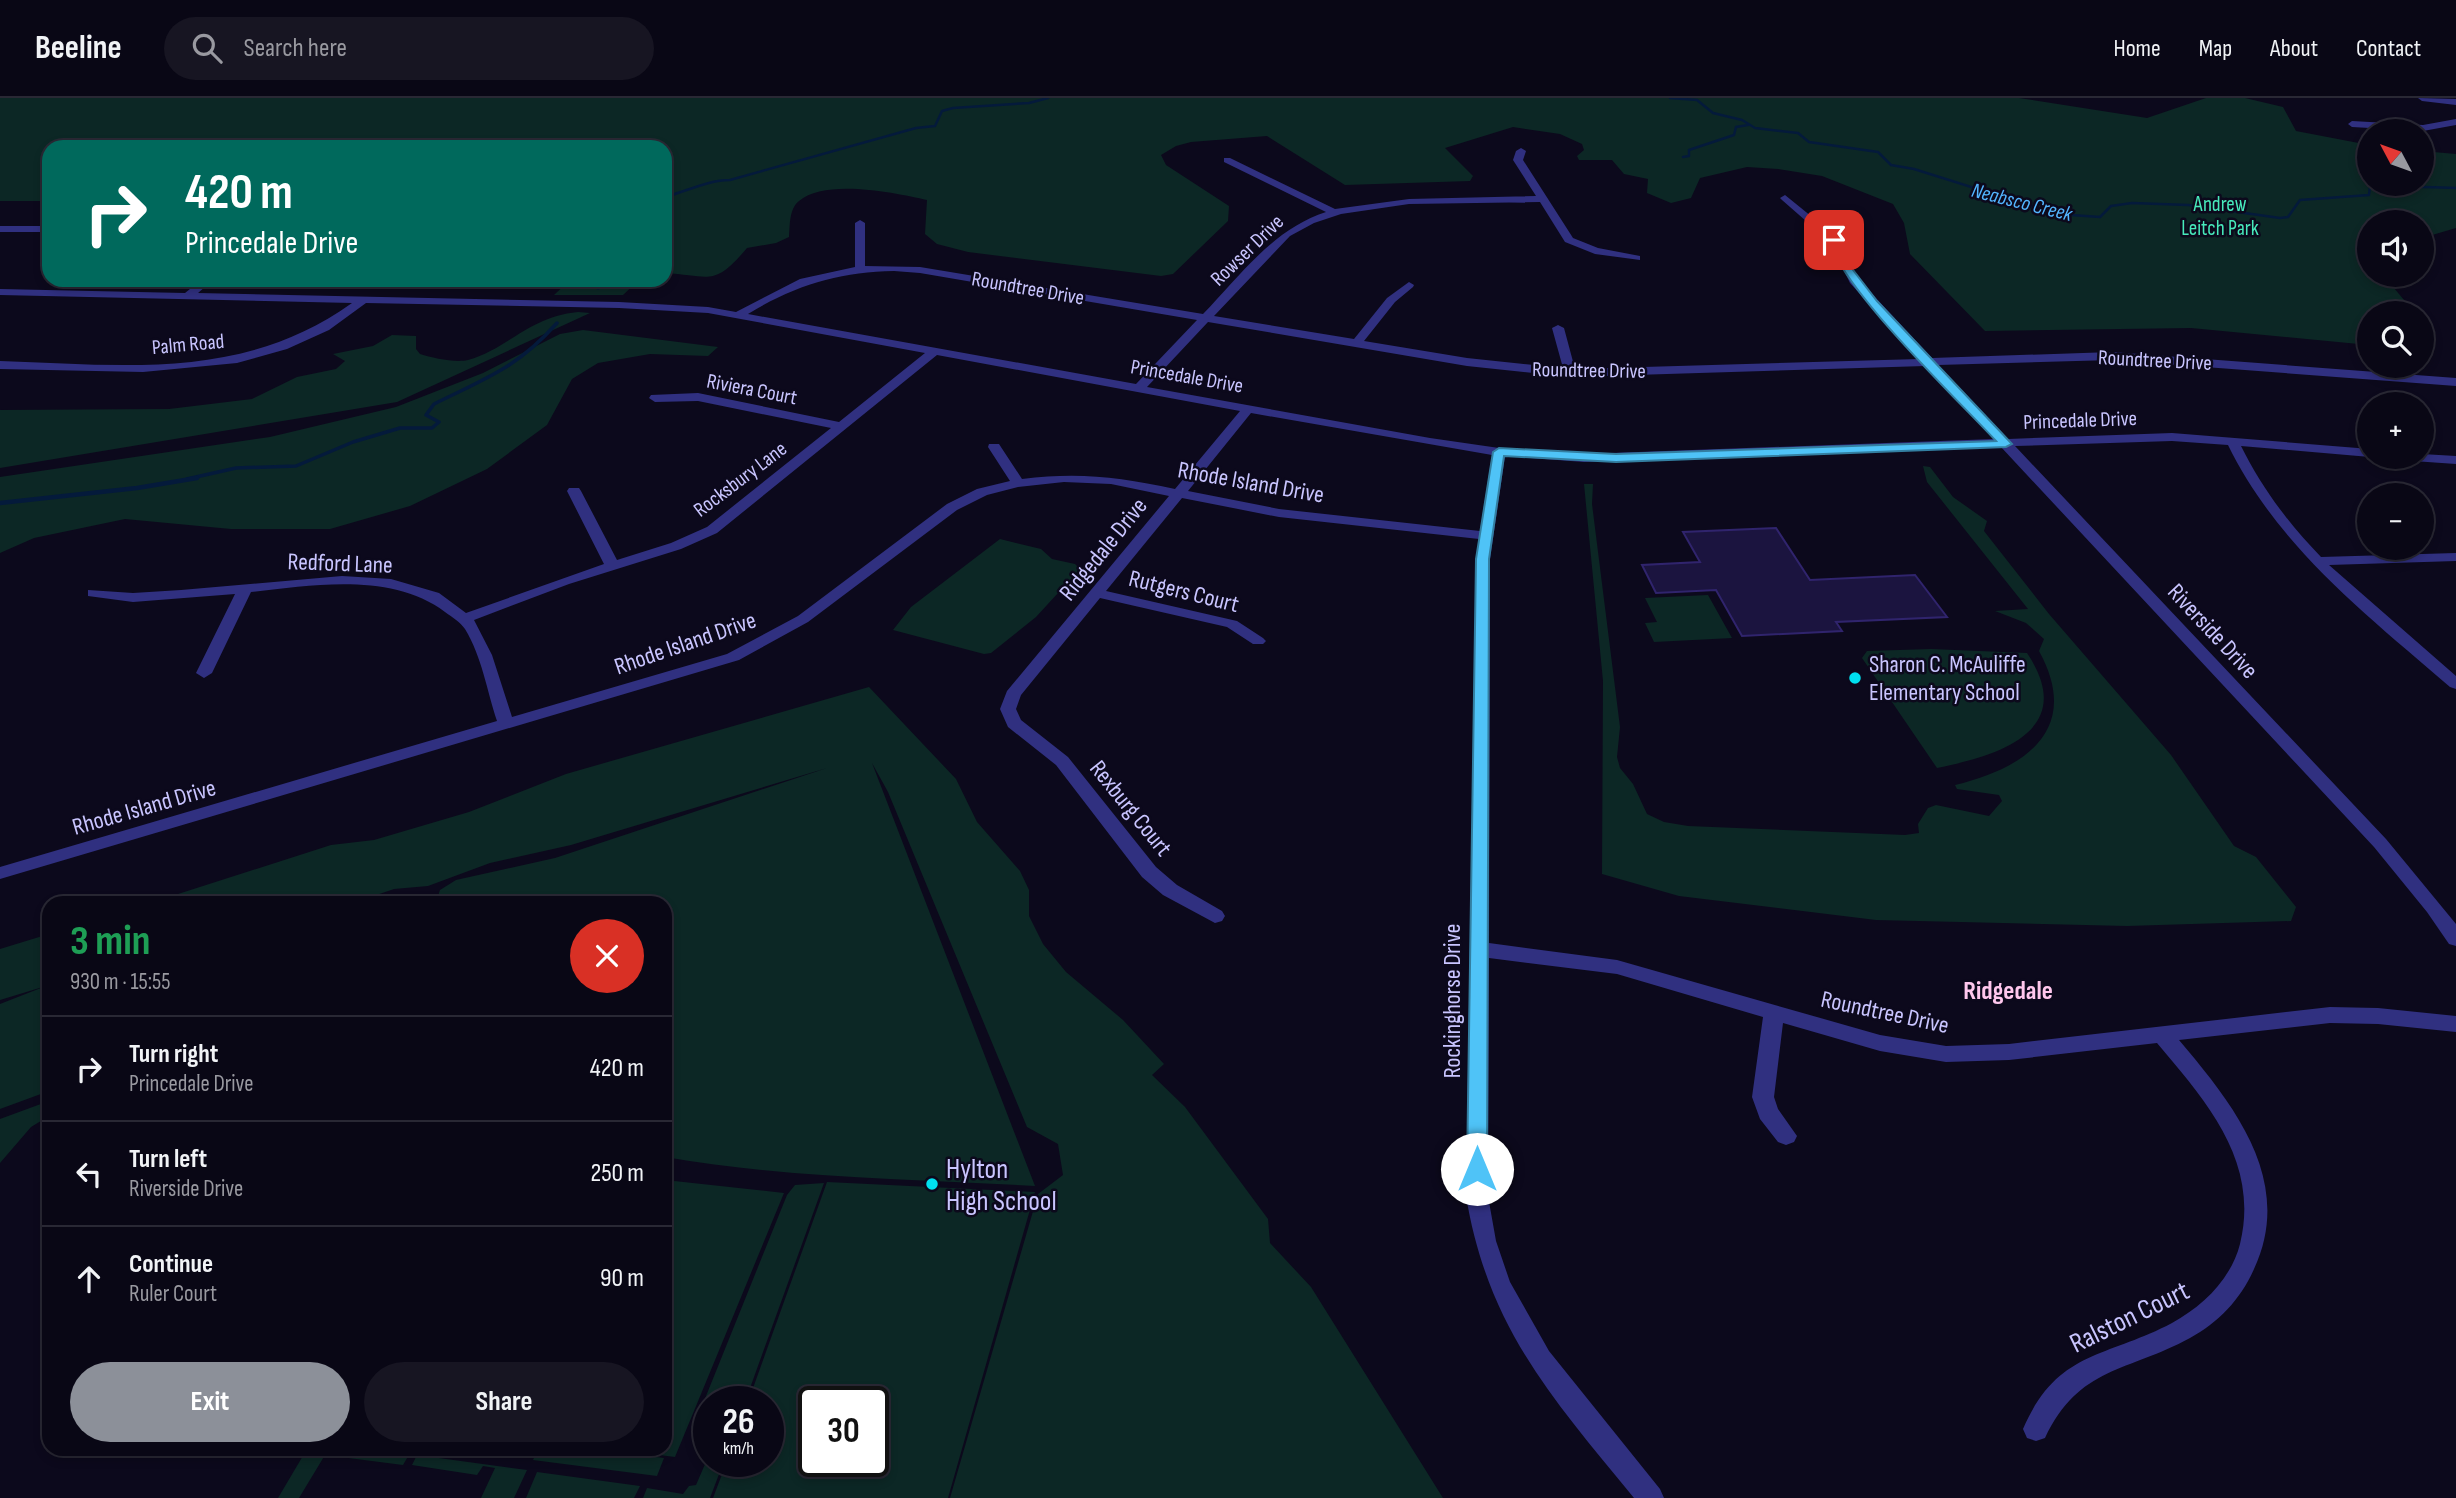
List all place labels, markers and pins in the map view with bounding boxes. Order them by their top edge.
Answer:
pin [1804,210,1864,270]
place label: Sharon C. McAuliffe Elementary School [1869,650,2026,707]
marker: Sharon C. McAuliffe Elementary School [1847,670,1863,686]
place label: Hylton High School [946,1153,1057,1218]
marker: Hylton High School [924,1176,940,1192]

